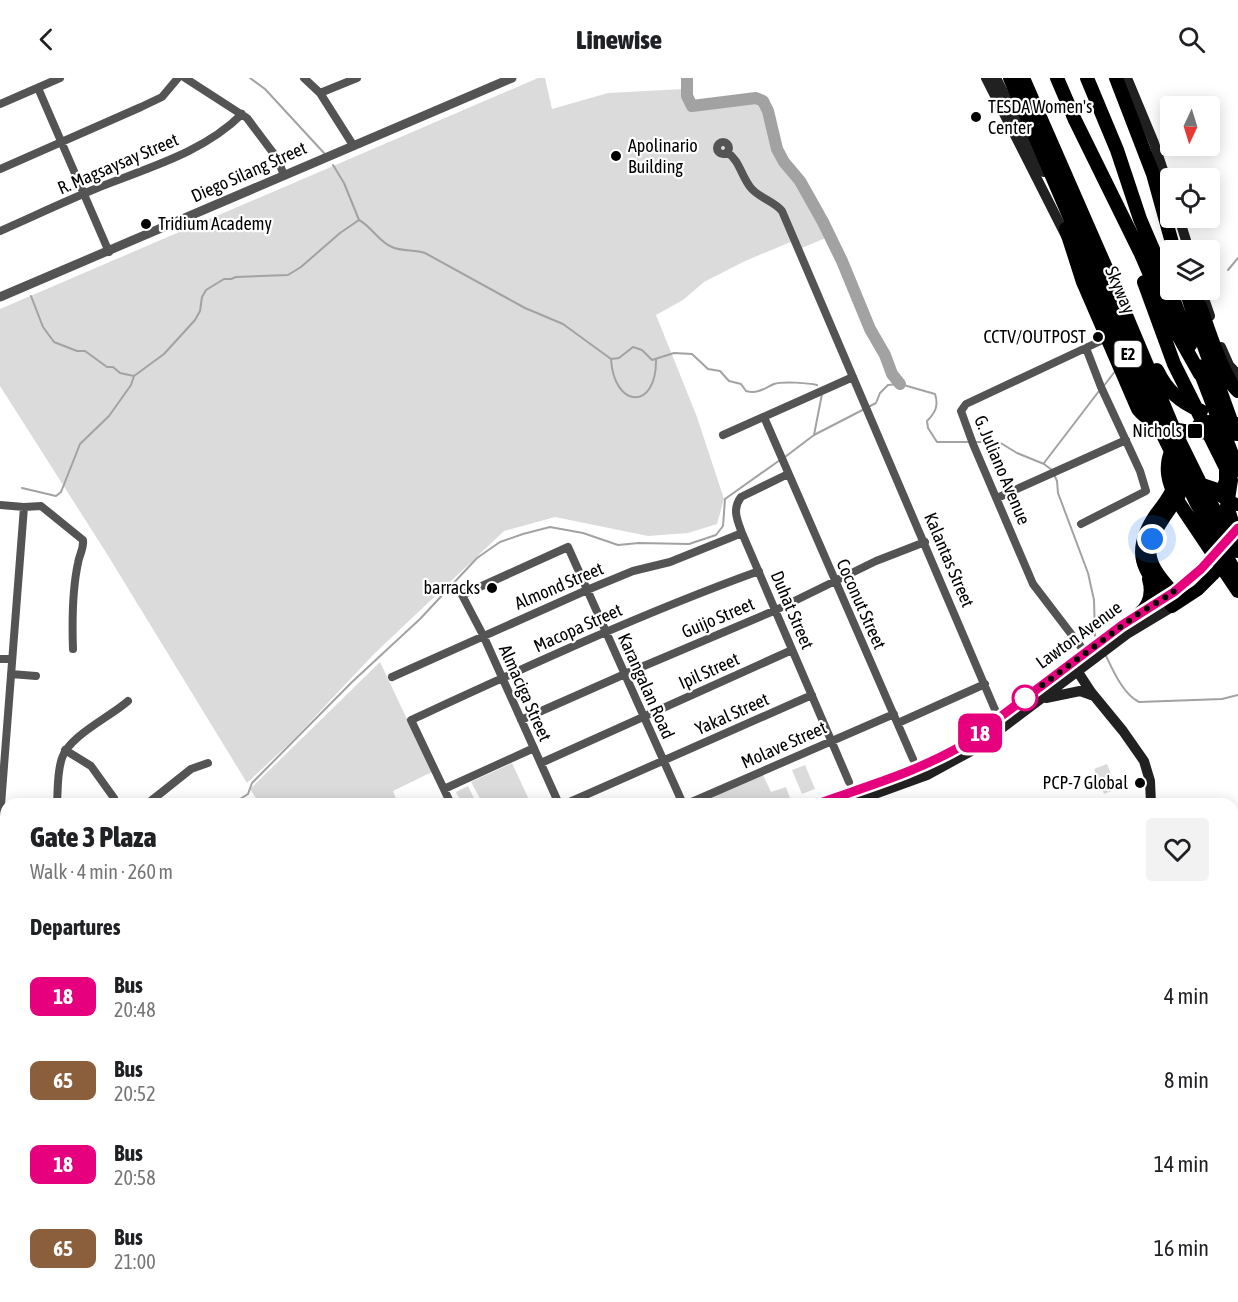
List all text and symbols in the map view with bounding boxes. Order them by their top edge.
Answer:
icon: back [30,23,63,56]
icon: search [1175,23,1208,56]
text: Linewise [576,24,662,55]
place label: TESDA Women's Center [988,96,1092,138]
north arrow [1160,96,1220,156]
map controls [1160,96,1220,300]
marker: TESDA Women's Center [969,110,983,124]
street label: R. Magsaysay Street [54,129,181,198]
place label: Apolinario Building [628,135,698,177]
street label: Diego Silang Street [188,137,310,206]
marker: Apolinario Building [609,149,623,163]
button: locate [1160,168,1220,228]
place label: Tridium Academy [158,213,272,234]
marker: Tridium Academy [139,217,153,231]
button: layers [1160,240,1220,300]
street label: Skyway [1101,263,1140,317]
place label: CCTV/OUTPOST [984,326,1086,347]
marker: CCTV/OUTPOST [1091,330,1105,344]
road number: E2 [1114,341,1142,367]
street label: G. Juliano Avenue [970,412,1035,527]
place label: Nichols [1132,420,1182,441]
marker: Nichols [1186,422,1204,440]
street label: Kalantas Street [920,509,979,610]
your location [1137,524,1167,554]
street label: Coconut Street [832,556,891,652]
street label: Almond Street [511,557,606,614]
street label: Duhat Street [767,567,818,652]
place label: barracks [424,577,480,598]
marker: barracks [485,581,499,595]
street label: Guijo Street [678,593,757,642]
street label: Lawton Avenue [1032,597,1126,673]
street label: Macopa Street [530,599,625,656]
street label: Karangalan Road [614,630,679,742]
street label: Almaciga Street [495,641,556,744]
street label: Ipil Street [675,648,742,693]
unlabelled marker [1012,685,1038,711]
street label: Yakal Street [692,688,772,739]
line badge: 18 [953,714,1007,752]
street label: Molave Street [738,716,830,773]
text: 18 [970,721,990,745]
place label: PCP-7 Global [1043,772,1128,793]
marker: PCP-7 Global [1133,776,1147,790]
button: heart [1146,818,1209,881]
text: Gate 3 Plaza [30,821,156,853]
text: Walk · 4 min · 260 m [30,860,173,883]
text: Departures [30,914,120,940]
text: Bus [114,972,143,998]
text: 4 min [1164,983,1209,1009]
text: 18 [53,984,73,1008]
text: 20:48 [114,998,156,1021]
text: Bus [114,1056,143,1082]
text: 8 min [1164,1067,1209,1093]
text: 65 [53,1068,73,1092]
text: 20:52 [114,1082,156,1105]
text: Bus [114,1140,143,1166]
text: 14 min [1154,1151,1209,1177]
text: 18 [53,1152,73,1176]
text: 20:58 [114,1166,156,1189]
text: Bus [114,1224,143,1250]
text: 16 min [1154,1235,1209,1261]
text: 65 [53,1236,73,1260]
text: 21:00 [114,1250,156,1273]

